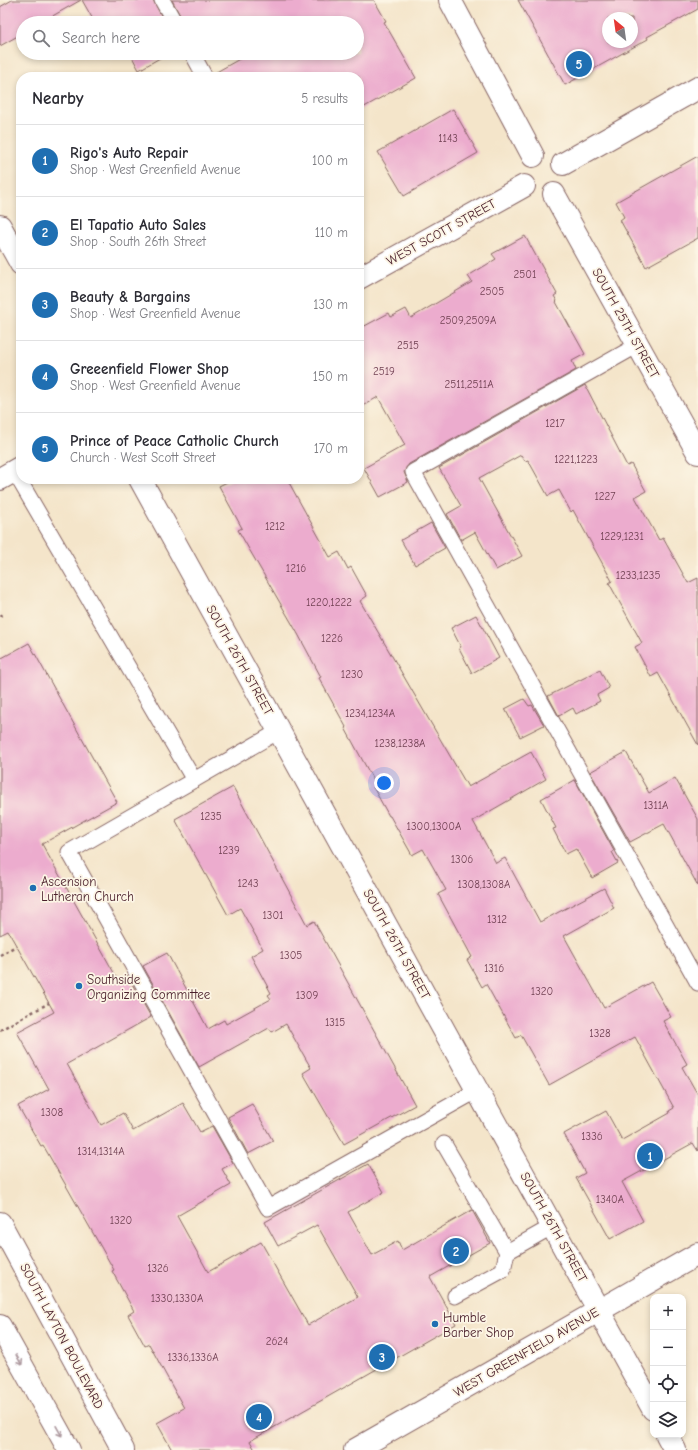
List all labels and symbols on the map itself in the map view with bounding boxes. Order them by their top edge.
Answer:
north arrow [602,12,638,48]
pin: 5 [566,49,592,79]
house number: 1143 [438,132,458,145]
street label: WEST SCOTT STREET [384,196,498,268]
street label: SOUTH 25TH STREET [589,265,663,381]
house number: 2501 [514,268,536,281]
house number: 2505 [480,285,504,298]
house number: 2509,2509A [440,314,497,327]
house number: 2515 [397,339,419,352]
house number: 2519 [373,365,395,378]
house number: 2511,2511A [444,378,494,391]
house number: 1217 [545,417,565,430]
house number: 1221,1223 [554,453,598,466]
house number: 1227 [594,490,616,503]
house number: 1212 [265,520,285,533]
house number: 1229,1231 [600,530,644,543]
house number: 1216 [286,562,306,575]
house number: 1233,1235 [616,569,660,582]
house number: 1220,1222 [306,596,352,609]
street label: SOUTH 26TH STREET [203,602,277,718]
house number: 1226 [321,632,343,645]
house number: 1230 [341,668,363,681]
house number: 1234,1234A [345,707,396,720]
house number: 1238,1238A [375,737,426,750]
your location [374,773,394,793]
house number: 1311A [643,799,669,812]
house number: 1235 [200,810,222,823]
house number: 1300,1300A [407,820,462,833]
house number: 1239 [218,844,240,857]
house number: 1306 [451,853,473,866]
place label: Ascension Lutheran Church [41,874,134,904]
house number: 1243 [238,877,258,890]
house number: 1308,1308A [458,878,511,891]
marker: Ascension Lutheran Church [28,883,38,893]
street label: SOUTH 26TH STREET [360,886,434,1002]
house number: 1301 [263,909,283,922]
house number: 1312 [487,913,507,926]
house number: 1305 [280,949,302,962]
house number: 1316 [484,962,504,975]
place label: Southside Organizing Committee [87,972,211,1002]
marker: Southside Organizing Committee [74,981,84,991]
house number: 1320 [531,985,553,998]
house number: 1309 [296,989,318,1002]
house number: 1315 [325,1016,345,1029]
house number: 1328 [589,1027,611,1040]
house number: 1308 [41,1106,63,1119]
house number: 1336 [581,1130,603,1143]
pin: 1 [637,1141,663,1171]
house number: 1314,1314A [77,1145,125,1158]
street label: SOUTH 26TH STREET [517,1169,591,1285]
house number: 1340A [596,1193,625,1206]
house number: 1320 [110,1214,132,1227]
pin: 2 [443,1236,469,1266]
street label: SOUTH LAYTON BOULEVARD [17,1261,107,1411]
house number: 1326 [147,1262,169,1275]
house number: 1330,1330A [151,1292,204,1305]
street label: WEST GREENFIELD AVENUE [451,1304,601,1400]
place label: Humble Barber Shop [443,1310,514,1340]
marker: Humble Barber Shop [430,1319,440,1329]
house number: 2624 [266,1335,288,1348]
pin: 3 [369,1342,395,1372]
house number: 1336,1336A [167,1351,219,1364]
one-way arrow [16,1354,23,1366]
pin: 4 [246,1402,272,1432]
one-way arrow [55,1425,63,1437]

